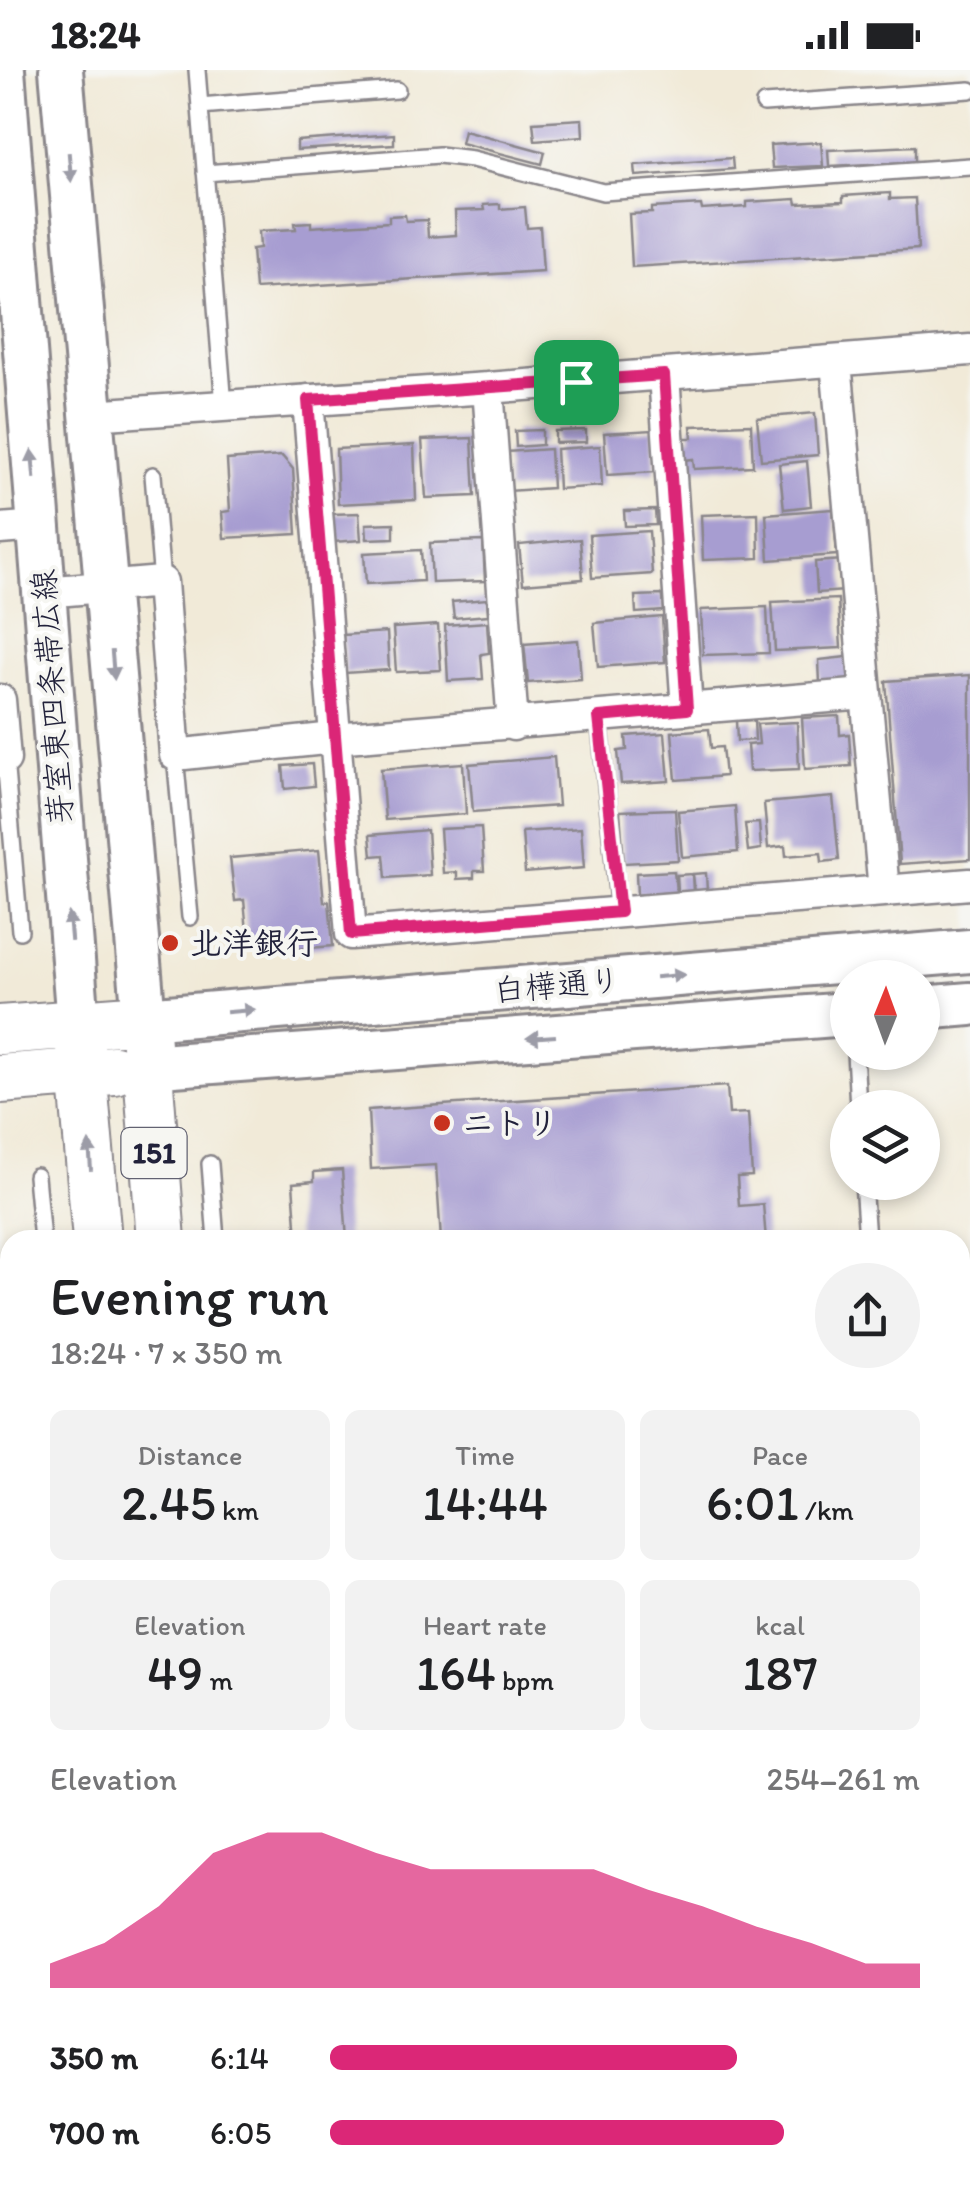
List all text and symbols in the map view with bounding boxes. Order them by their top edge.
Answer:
text: 18:24 [50,12,141,58]
one-way arrow [62,152,78,184]
pin [534,340,619,425]
icon: arrive [549,355,604,410]
one-way arrow [25,447,41,479]
street label: 芽室東四条帯広線 [24,568,80,826]
one-way arrow [105,650,121,682]
one-way arrow [62,911,78,943]
place label: 北洋銀行 [190,924,318,962]
marker: 北洋銀行 [159,932,181,954]
street label: 白樺通り [492,960,622,1010]
north arrow [830,960,940,1070]
map controls [830,960,940,1200]
one-way arrow [654,967,686,983]
one-way arrow [226,1003,258,1019]
one-way arrow [524,1029,556,1045]
button: layers [830,1090,940,1200]
place label: ニトリ [462,1104,558,1142]
marker: ニトリ [431,1112,453,1134]
road number: 151 [122,1128,186,1178]
one-way arrow [82,1140,98,1171]
text: Evening run [50,1263,329,1329]
button: share [815,1263,920,1368]
text: 18:24 · 7 × 350 m [50,1334,282,1372]
text: Distance [138,1438,242,1472]
text: Time [455,1438,515,1472]
text: Pace [752,1438,808,1472]
text: 2.45 [121,1472,216,1533]
text: 14:44 [422,1472,548,1533]
text: 6:01 [706,1472,799,1533]
text: km [216,1493,259,1527]
text: /km [799,1493,854,1527]
text: Elevation [134,1608,246,1642]
text: Heart rate [423,1608,547,1642]
text: kcal [755,1608,805,1642]
text: 49 [147,1642,203,1703]
text: 164 [416,1642,496,1703]
text: 187 [742,1642,818,1703]
text: m [203,1663,233,1697]
text: bpm [496,1663,554,1697]
text: Elevation [50,1760,177,1798]
text: 254–261 m [767,1760,920,1798]
text: 350 m [50,2039,138,2077]
text: 6:14 [210,2039,269,2077]
text: 700 m [50,2114,139,2152]
text: 6:05 [210,2114,271,2152]

